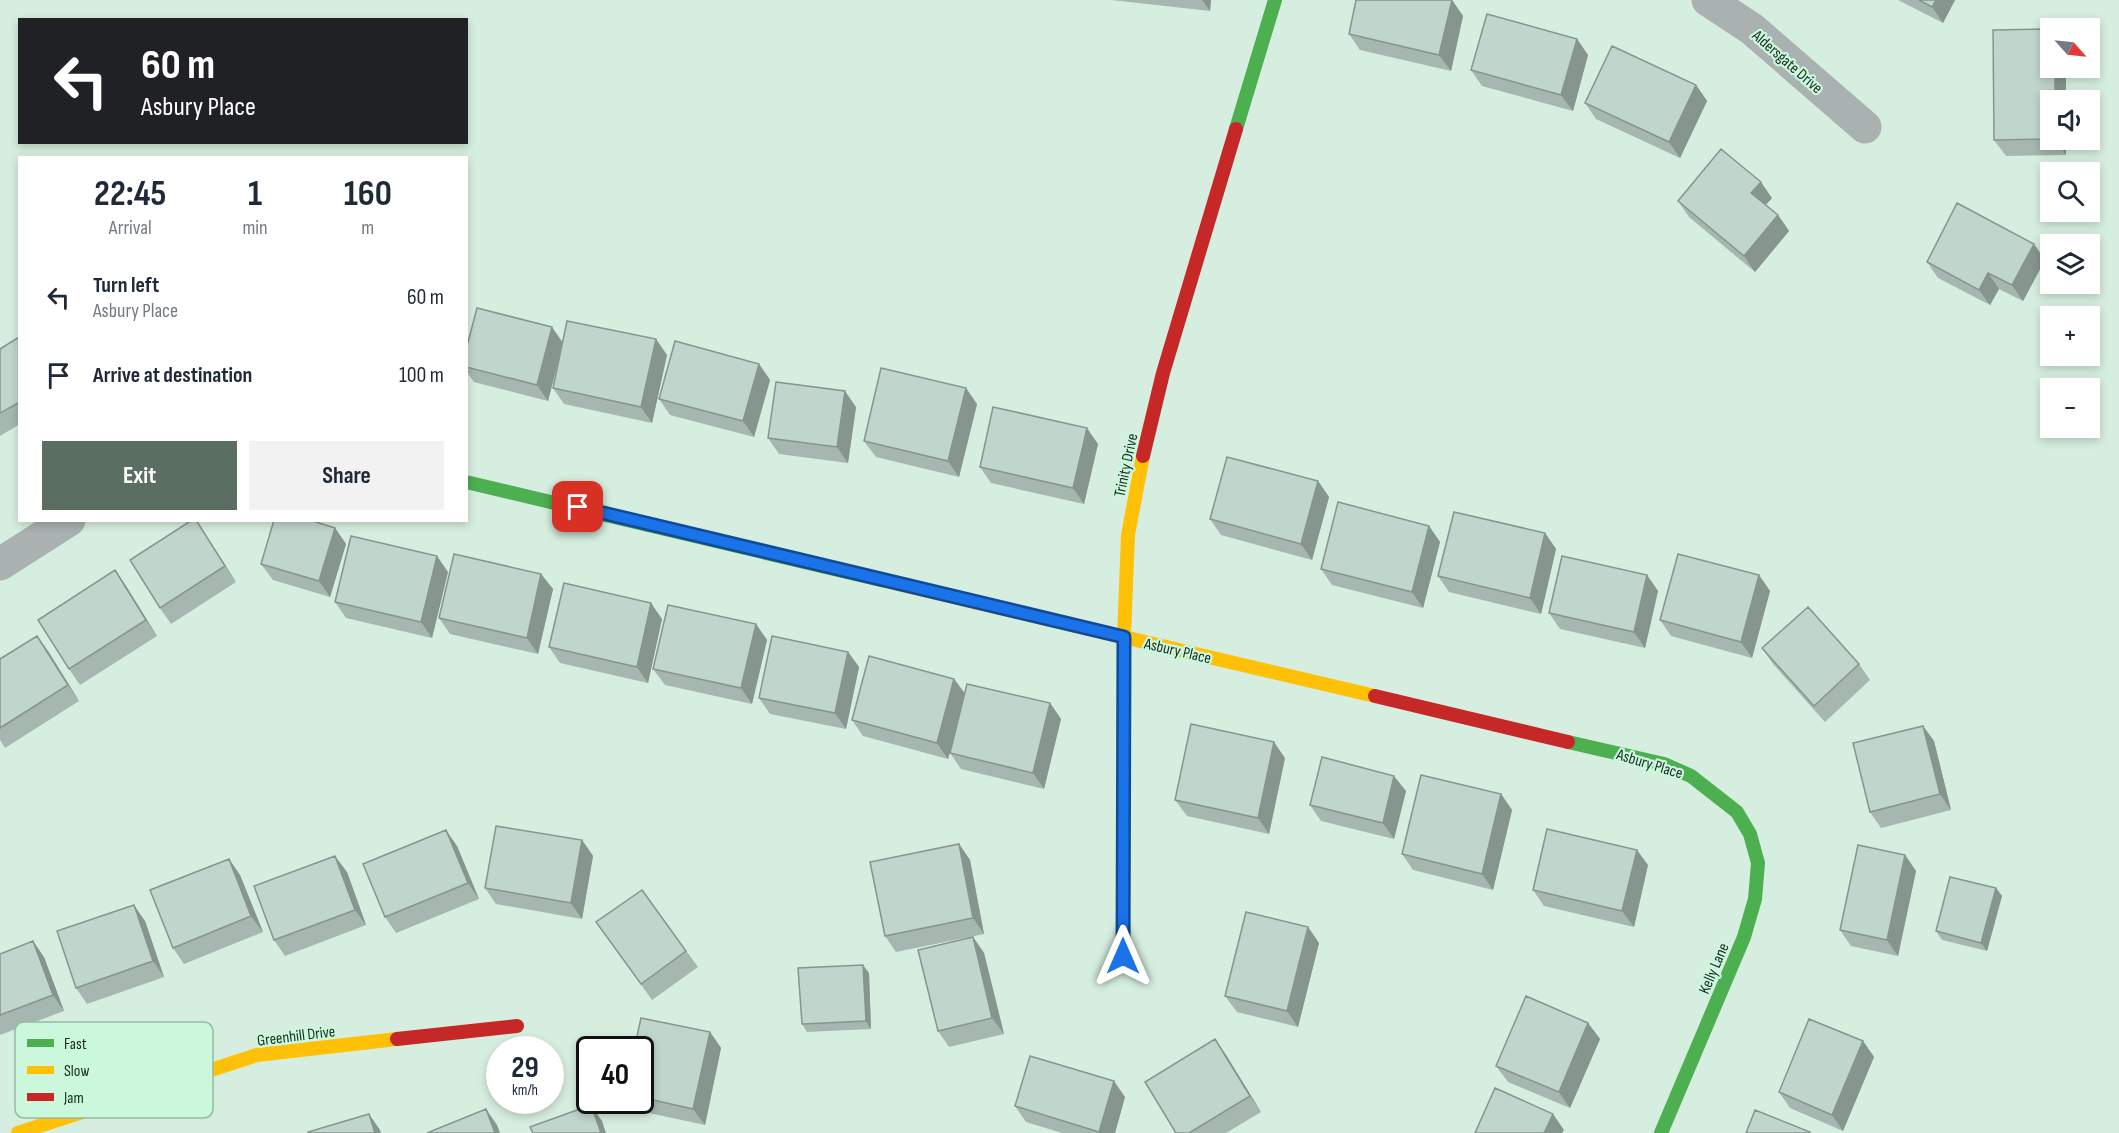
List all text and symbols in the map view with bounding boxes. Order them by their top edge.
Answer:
north arrow [2040,18,2100,78]
map controls [2040,18,2100,438]
street label: Aldersgate Drive [1747,26,1826,98]
text: 60 m [141,40,215,91]
icon: left [42,42,120,120]
button: sound [2040,90,2100,150]
text: Asbury Place [141,91,256,123]
button: search [2040,162,2100,222]
text: 22:45 [94,173,166,216]
text: 1 [248,173,262,216]
text: 160 [344,173,392,216]
text: Arrival [109,216,152,240]
text: min [242,216,268,240]
text: m [361,216,374,240]
button: layers [2040,234,2100,294]
text: Turn left [93,272,159,299]
icon: left [42,281,75,314]
text: 60 m [407,284,444,311]
text: Asbury Place [93,299,178,323]
button: + [2040,306,2100,366]
icon: arrive [42,359,75,392]
text: Arrive at destination [93,362,252,389]
text: 100 m [399,362,444,389]
button: − [2040,378,2100,438]
street label: Trinity Drive [1110,432,1142,499]
button: Exit [42,441,237,510]
button: Share [249,441,444,510]
pin [552,481,603,532]
icon: arrive [561,490,594,523]
street label: Asbury Place [1141,634,1213,668]
street label: Asbury Place [1613,745,1685,783]
position arrow [1091,924,1155,988]
street label: Kelly Lane [1695,940,1734,997]
legend [15,1022,213,1118]
street label: Greenhill Drive [256,1022,336,1051]
text: Fast [64,1035,87,1054]
speed limit sign: 40 [576,1036,654,1114]
text: 29 [511,1050,539,1086]
text: Slow [64,1062,89,1081]
text: km/h [512,1081,538,1100]
text: Jam [63,1089,84,1108]

